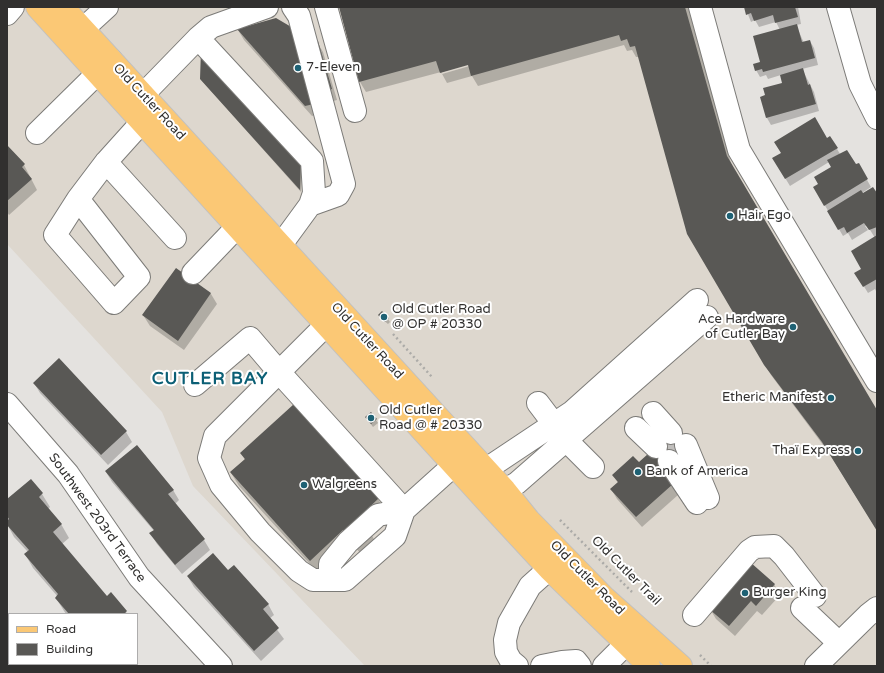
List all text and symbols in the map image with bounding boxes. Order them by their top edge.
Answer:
place label: 7-Eleven [306,60,360,76]
street label: Old Cutler Road [110,61,188,143]
marker: 7-Eleven [293,63,303,73]
place label: Hair Ego [738,208,791,224]
marker: Hair Ego [725,211,735,221]
street label: Old Cutler Road [328,300,406,382]
place label: Old Cutler Road @ OP # 20330 [392,302,491,333]
marker: Old Cutler Road @ OP # 20330 [379,312,389,322]
place label: Ace Hardware of Cutler Bay [698,312,785,343]
marker: Ace Hardware of Cutler Bay [788,322,798,332]
district label: CUTLER BAY [152,370,268,390]
place label: Etheric Manifest [722,390,823,406]
marker: Etheric Manifest [826,393,836,403]
place label: Old Cutler Road @ # 20330 [379,403,482,434]
marker: Old Cutler Road @ # 20330 [366,413,376,423]
place label: Thaï Express [772,443,850,459]
marker: Thaï Express [853,446,863,456]
street label: Southwest 203rd Terrace [45,451,149,585]
place label: Bank of America [646,464,748,480]
marker: Bank of America [633,467,643,477]
place label: Walgreens [312,477,377,493]
marker: Walgreens [299,480,309,490]
street label: Old Cutler Trail [588,533,664,609]
street label: Old Cutler Road [547,538,627,618]
place label: Burger King [753,585,827,601]
marker: Burger King [740,588,750,598]
legend [8,613,138,665]
text: Road [46,622,76,636]
text: Building [46,642,93,656]

